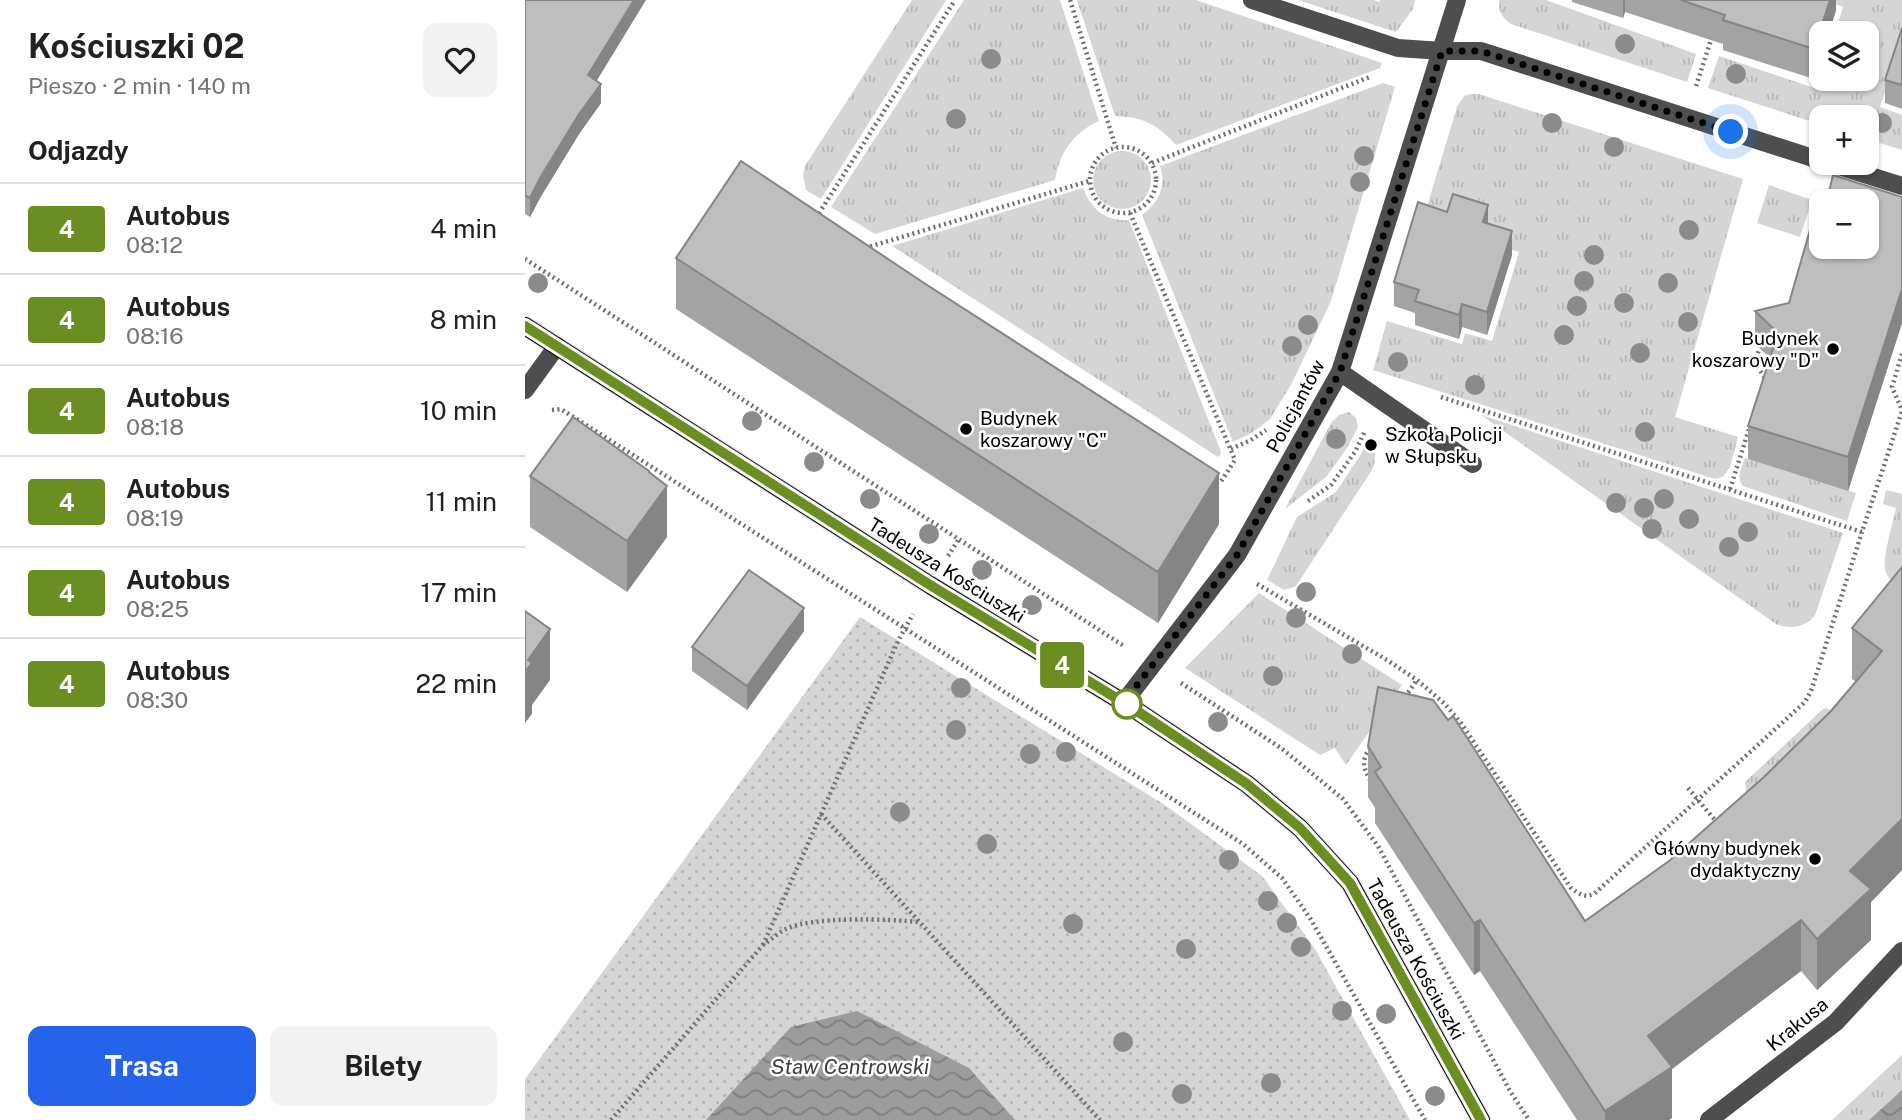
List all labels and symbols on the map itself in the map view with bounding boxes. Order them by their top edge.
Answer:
your location [1713,114,1748,149]
place label: Budynek koszarowy "D" [1692,327,1819,371]
marker: Budynek koszarowy "D" [1825,341,1841,357]
street label: Policjantów [1261,356,1329,456]
place label: Budynek koszarowy "C" [980,407,1107,451]
marker: Budynek koszarowy "C" [958,421,974,437]
place label: Szkoła Policji w Słupsku [1385,423,1502,467]
marker: Szkoła Policji w Słupsku [1363,437,1379,453]
street label: Tadeusza Kościuszki [865,513,1029,627]
line badge: 4 [1039,642,1085,688]
unlabelled marker [1112,689,1142,719]
place label: Główny budynek dydaktyczny [1654,837,1801,881]
marker: Główny budynek dydaktyczny [1807,851,1823,867]
street label: Tadeusza Kościuszki [1363,875,1469,1043]
street label: Krakusa [1762,993,1832,1055]
water label: Staw Centrowski [771,1054,929,1079]

